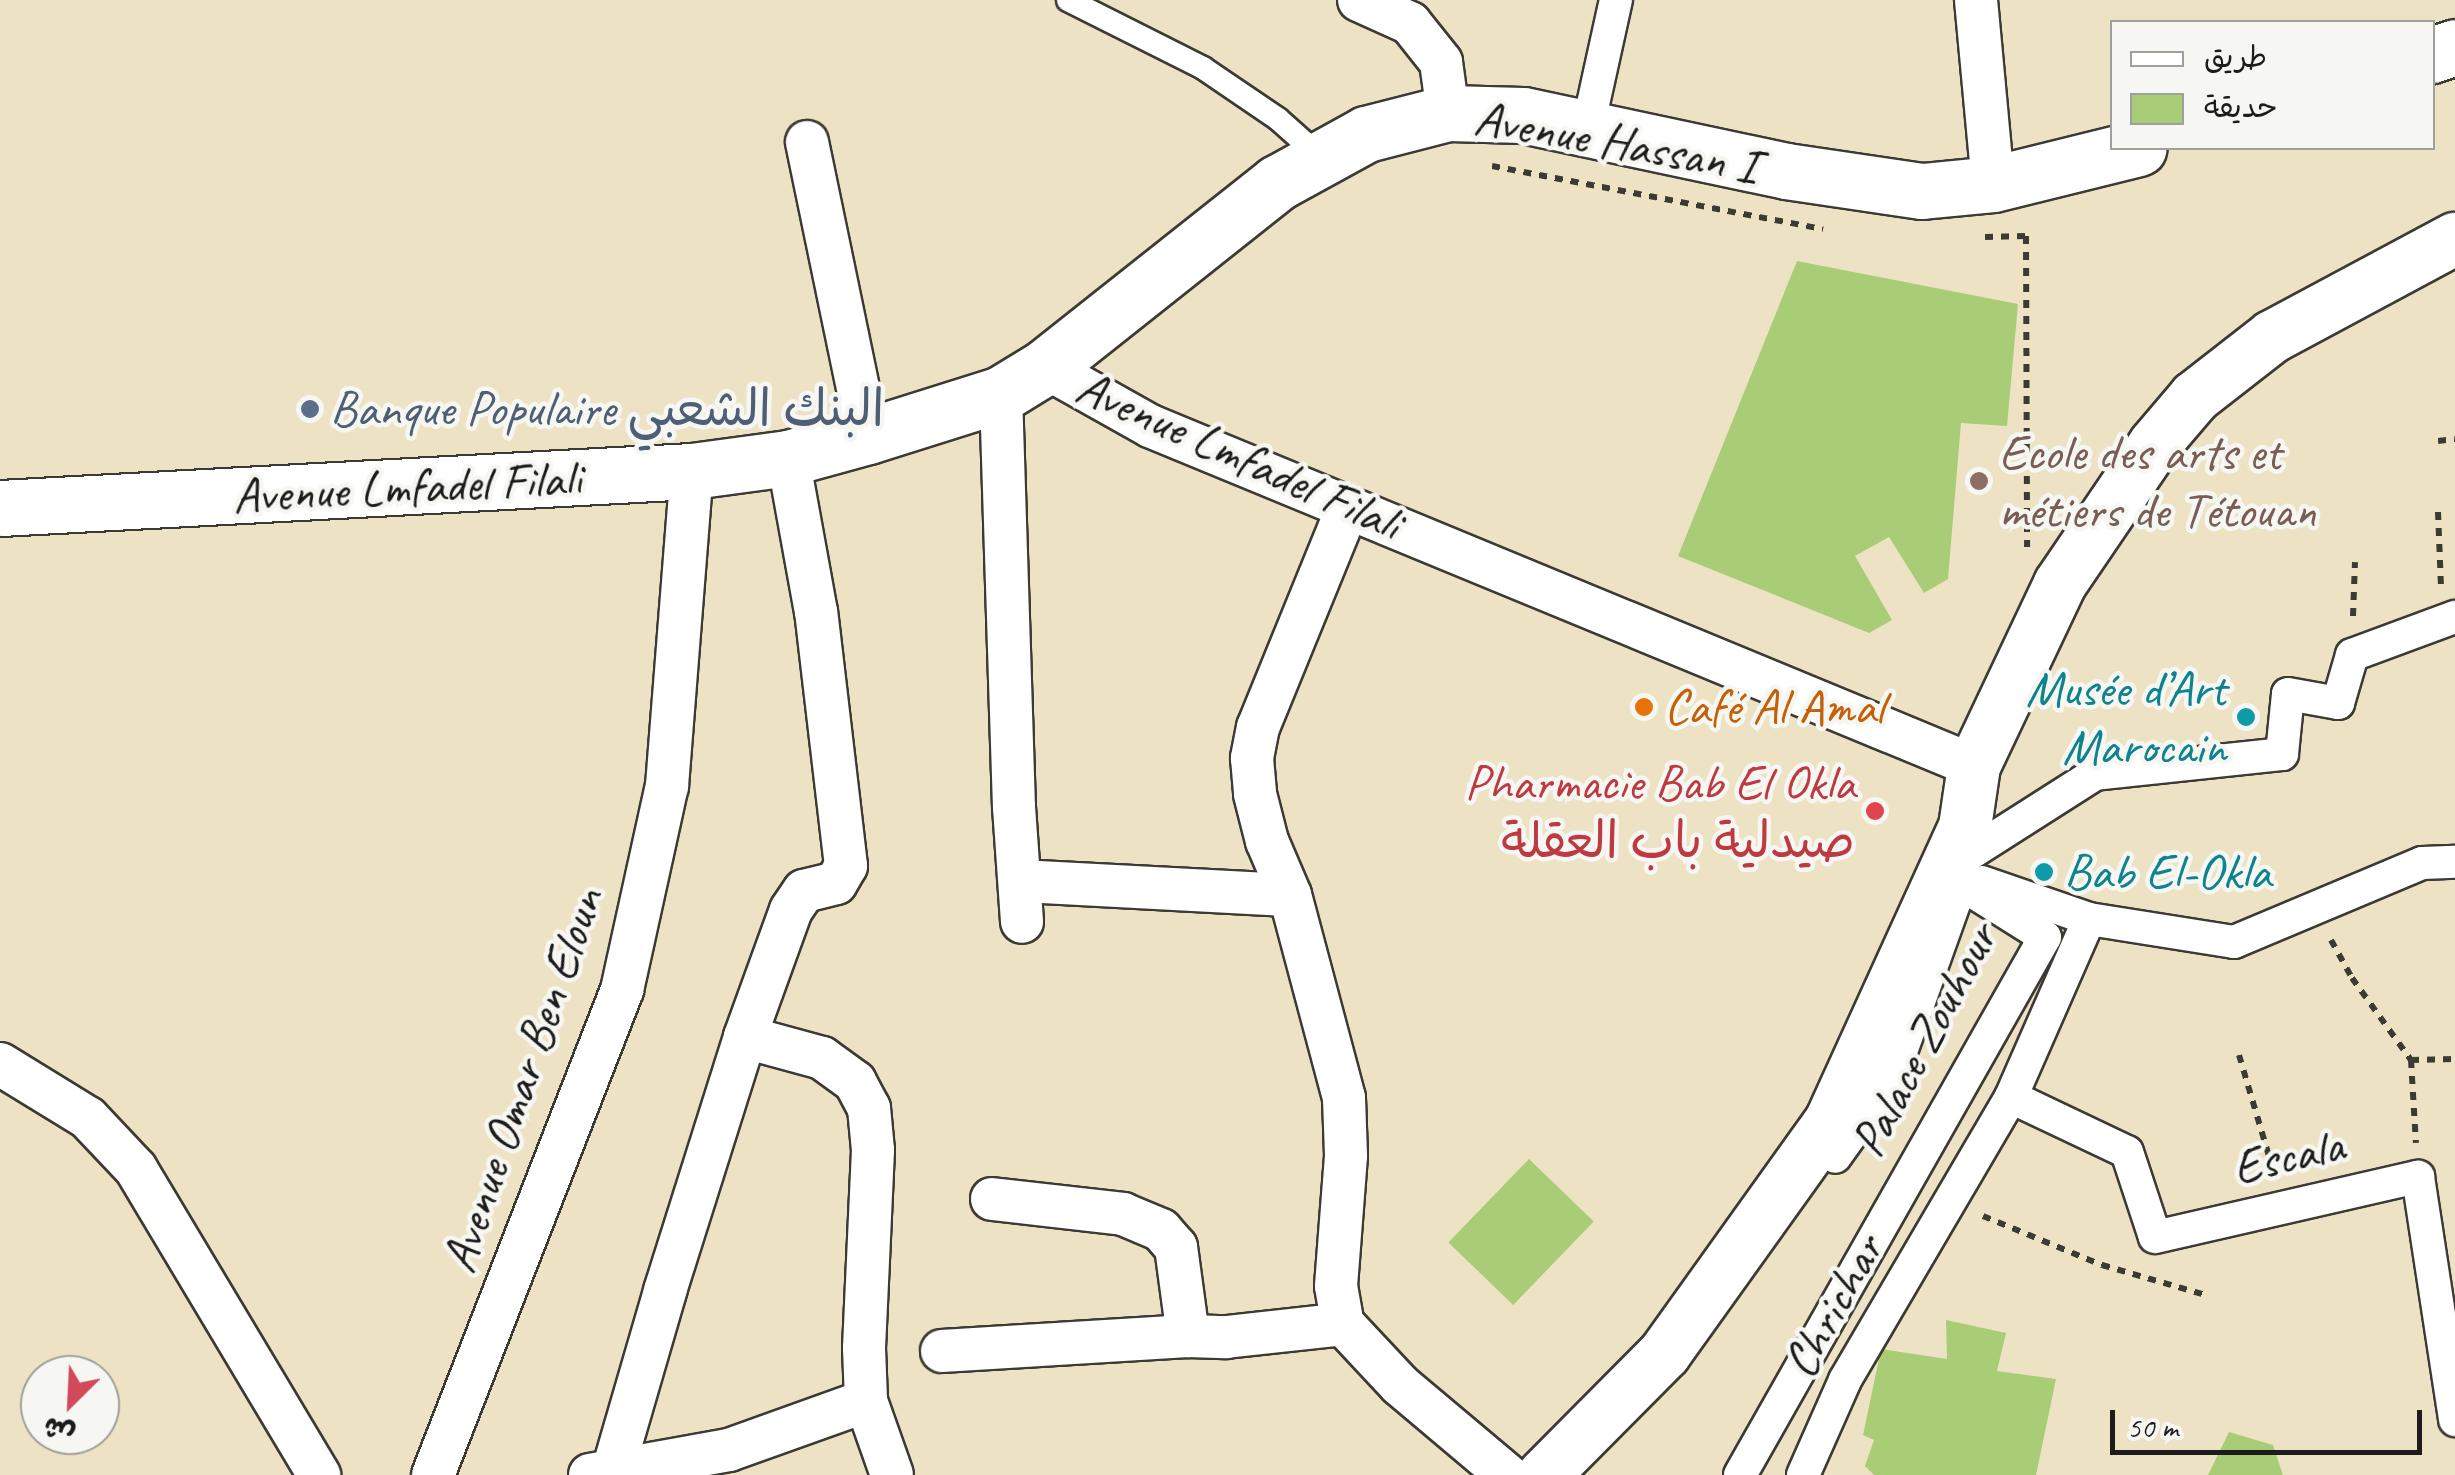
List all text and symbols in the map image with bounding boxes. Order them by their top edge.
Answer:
legend [2110,20,2435,150]
text: طريق [2204,38,2267,76]
street label: Avenue Hassan I [1470,88,1762,196]
text: حديقة [2204,88,2278,126]
street label: Avenue Lmfadel Filali [1068,357,1410,553]
place label: Banque Populaire البنك الشعبي [330,379,884,439]
marker: Banque Populaire البنك الشعبي [299,398,321,420]
place label: Ecole des arts et métiers de Tétouan [1999,422,2316,540]
street label: Avenue Lmfadel Filali [232,448,582,526]
marker: Ecole des arts et métiers de Tétouan [1968,470,1990,492]
place label: Musée d’Art Marocain [2026,658,2226,776]
place label: Café Al Amal [1664,677,1881,737]
marker: Café Al Amal [1633,696,1655,718]
marker: Musée d’Art Marocain [2235,706,2257,728]
place label: Pharmacie Bab El Okla صيدلية باب العقلة [1462,752,1855,870]
marker: Pharmacie Bab El Okla صيدلية باب العقلة [1864,800,1886,822]
place label: Bab El-Okla [2064,842,2271,902]
marker: Bab El-Okla [2033,861,2055,883]
street label: Avenue Omar Ben Eloun [428,880,616,1280]
street label: Palace Zouhour [1838,913,2010,1167]
street label: Escala [2227,1114,2349,1198]
street label: Chrichar [1769,1224,1897,1388]
north arrow [20,1355,120,1455]
scale bar [2115,1390,2428,1452]
text: 50 m [2127,1408,2178,1446]
text: ش [37,1409,80,1453]

